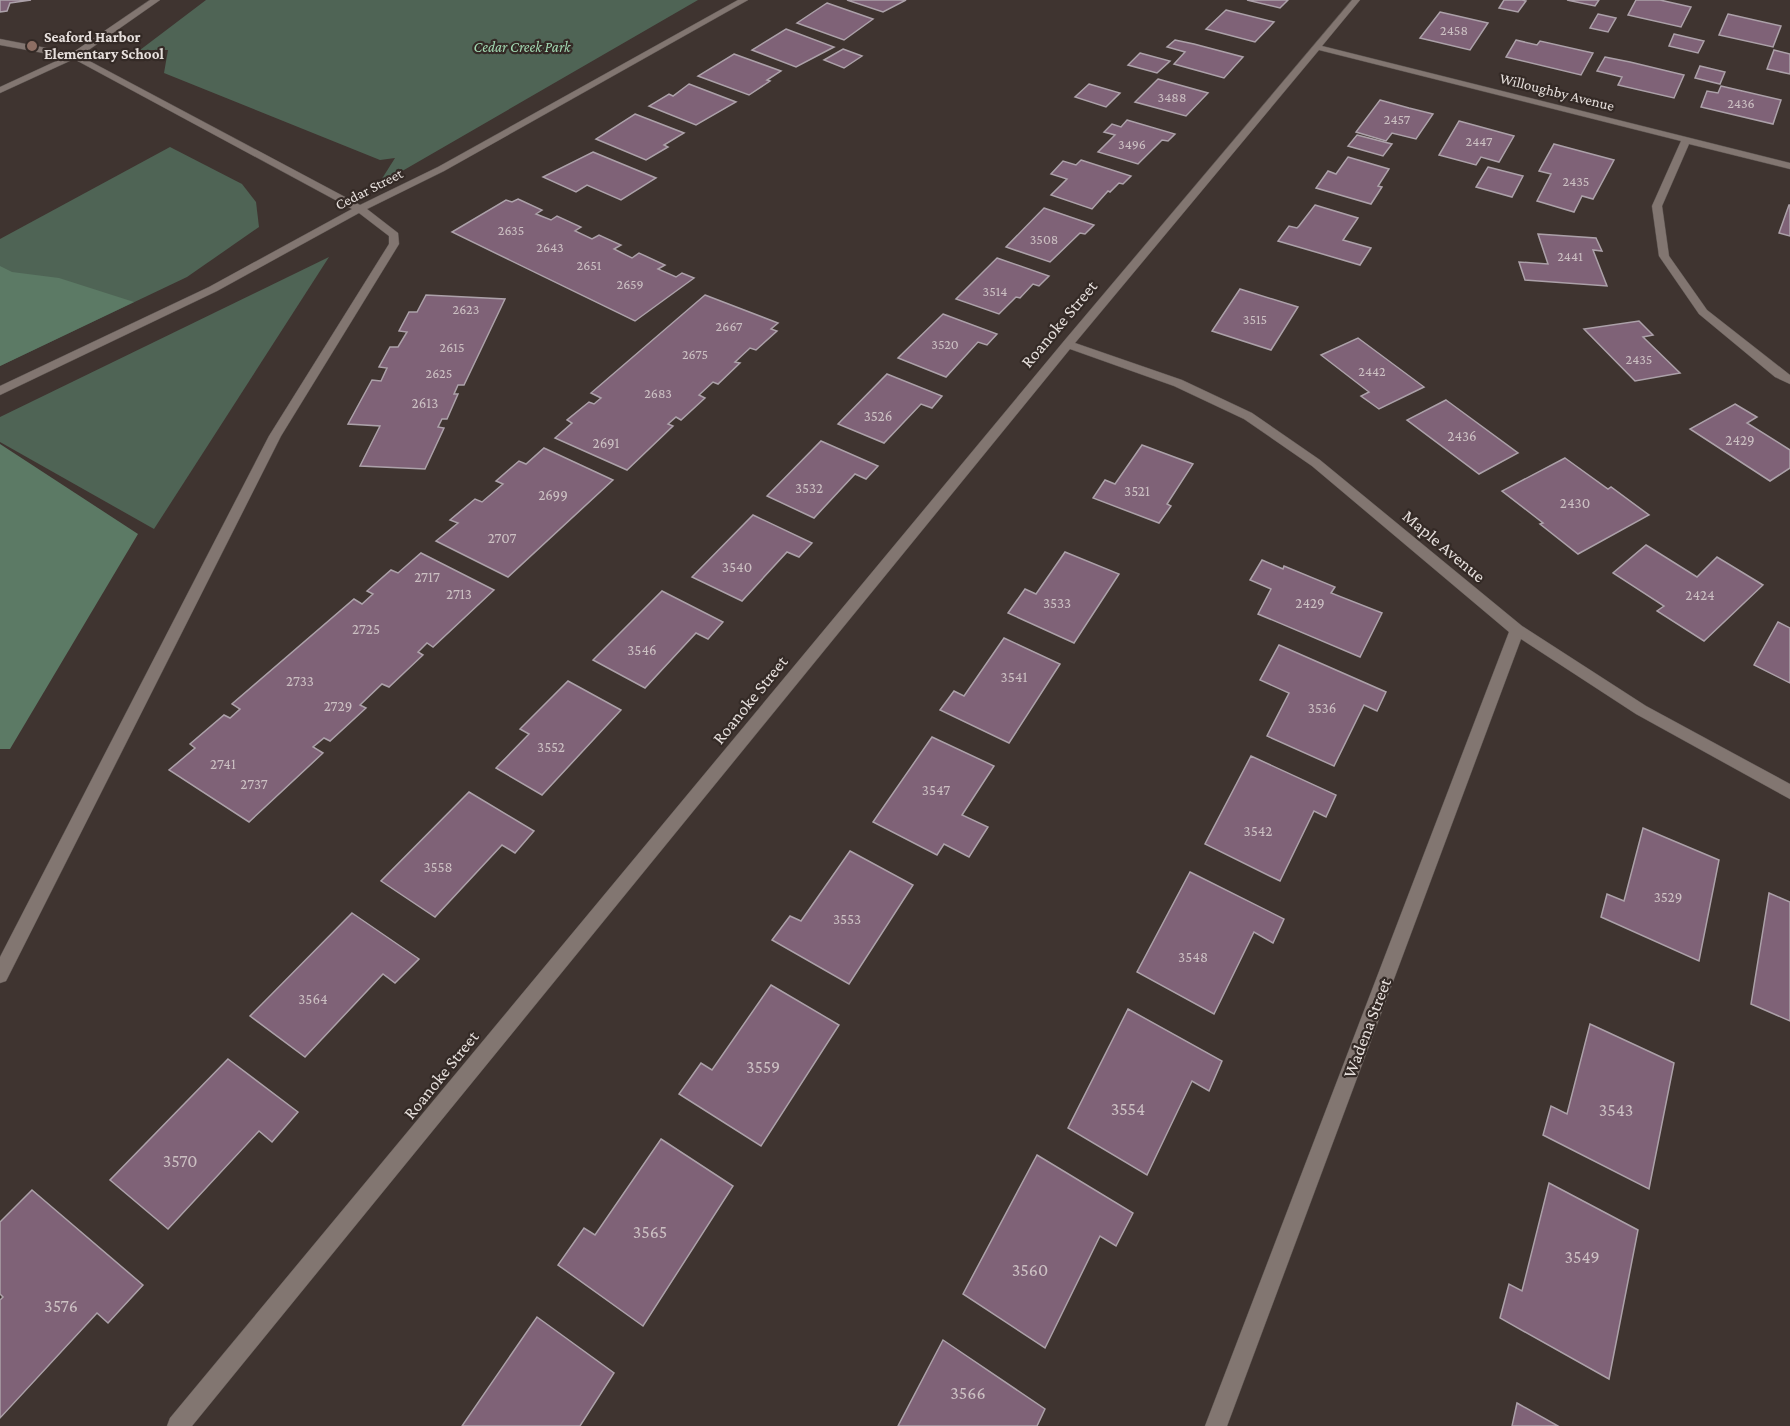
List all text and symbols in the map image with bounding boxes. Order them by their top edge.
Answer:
house number: 2458 [1440,22,1468,38]
place label: Seaford Harbor Elementary School [44,29,164,62]
marker: Seaford Harbor Elementary School [25,39,39,53]
park label: Cedar Creek Park [473,39,572,55]
street label: Willoughby Avenue [1498,70,1616,115]
house number: 3488 [1158,89,1186,105]
house number: 2436 [1727,95,1755,111]
house number: 2457 [1384,111,1411,127]
house number: 2447 [1465,133,1493,149]
house number: 3496 [1118,136,1146,152]
street label: Cedar Street [333,165,406,213]
house number: 2435 [1563,173,1589,189]
house number: 2635 [498,222,524,238]
house number: 3508 [1030,231,1058,247]
house number: 2643 [536,239,564,255]
house number: 2441 [1557,248,1583,264]
house number: 2651 [577,257,602,273]
house number: 2659 [616,276,644,292]
street label: Roanoke Street [1017,276,1102,372]
house number: 3514 [983,283,1007,299]
house number: 2623 [453,301,479,317]
house number: 3515 [1243,311,1267,327]
house number: 2667 [716,318,743,334]
house number: 3520 [931,336,959,352]
house number: 2615 [439,339,465,355]
house number: 2675 [682,346,708,362]
house number: 2435 [1626,351,1652,367]
house number: 2442 [1358,363,1386,379]
house number: 2625 [426,365,452,381]
house number: 2683 [644,385,672,401]
house number: 2613 [412,395,438,411]
house number: 3526 [864,408,892,424]
house number: 2436 [1447,428,1477,444]
house number: 2429 [1725,432,1755,448]
house number: 2691 [593,435,620,451]
house number: 3532 [795,480,823,496]
house number: 3521 [1124,483,1150,499]
house number: 2699 [538,487,568,503]
house number: 2430 [1560,495,1590,511]
street label: Maple Avenue [1399,506,1489,586]
house number: 2707 [488,530,516,546]
house number: 3540 [722,559,752,575]
house number: 2717 [414,569,440,585]
house number: 2713 [446,586,472,602]
house number: 2424 [1685,587,1715,603]
house number: 3533 [1043,595,1071,611]
house number: 2429 [1295,595,1325,611]
house number: 2725 [352,621,380,637]
house number: 3546 [627,642,657,658]
street label: Roanoke Street [708,651,792,748]
house number: 3541 [1001,669,1027,685]
house number: 2733 [286,673,314,689]
house number: 2729 [324,698,352,714]
house number: 3536 [1308,700,1336,716]
house number: 3552 [537,739,565,755]
house number: 2741 [210,756,236,772]
house number: 2737 [240,776,268,792]
house number: 3547 [922,782,950,798]
house number: 3542 [1244,823,1272,839]
house number: 3558 [423,859,453,875]
house number: 3529 [1654,889,1682,905]
house number: 3553 [833,911,861,927]
house number: 3548 [1178,949,1208,965]
street label: Wadena Street [1339,974,1396,1081]
house number: 3564 [298,991,328,1007]
street label: Roanoke Street [399,1026,483,1123]
house number: 3559 [746,1057,780,1077]
house number: 3554 [1111,1099,1145,1119]
house number: 3543 [1599,1100,1633,1120]
house number: 3570 [163,1151,197,1171]
house number: 3565 [633,1222,667,1242]
house number: 3549 [1564,1247,1600,1267]
house number: 3560 [1012,1260,1048,1280]
house number: 3576 [44,1296,78,1316]
house number: 3566 [950,1383,986,1403]

